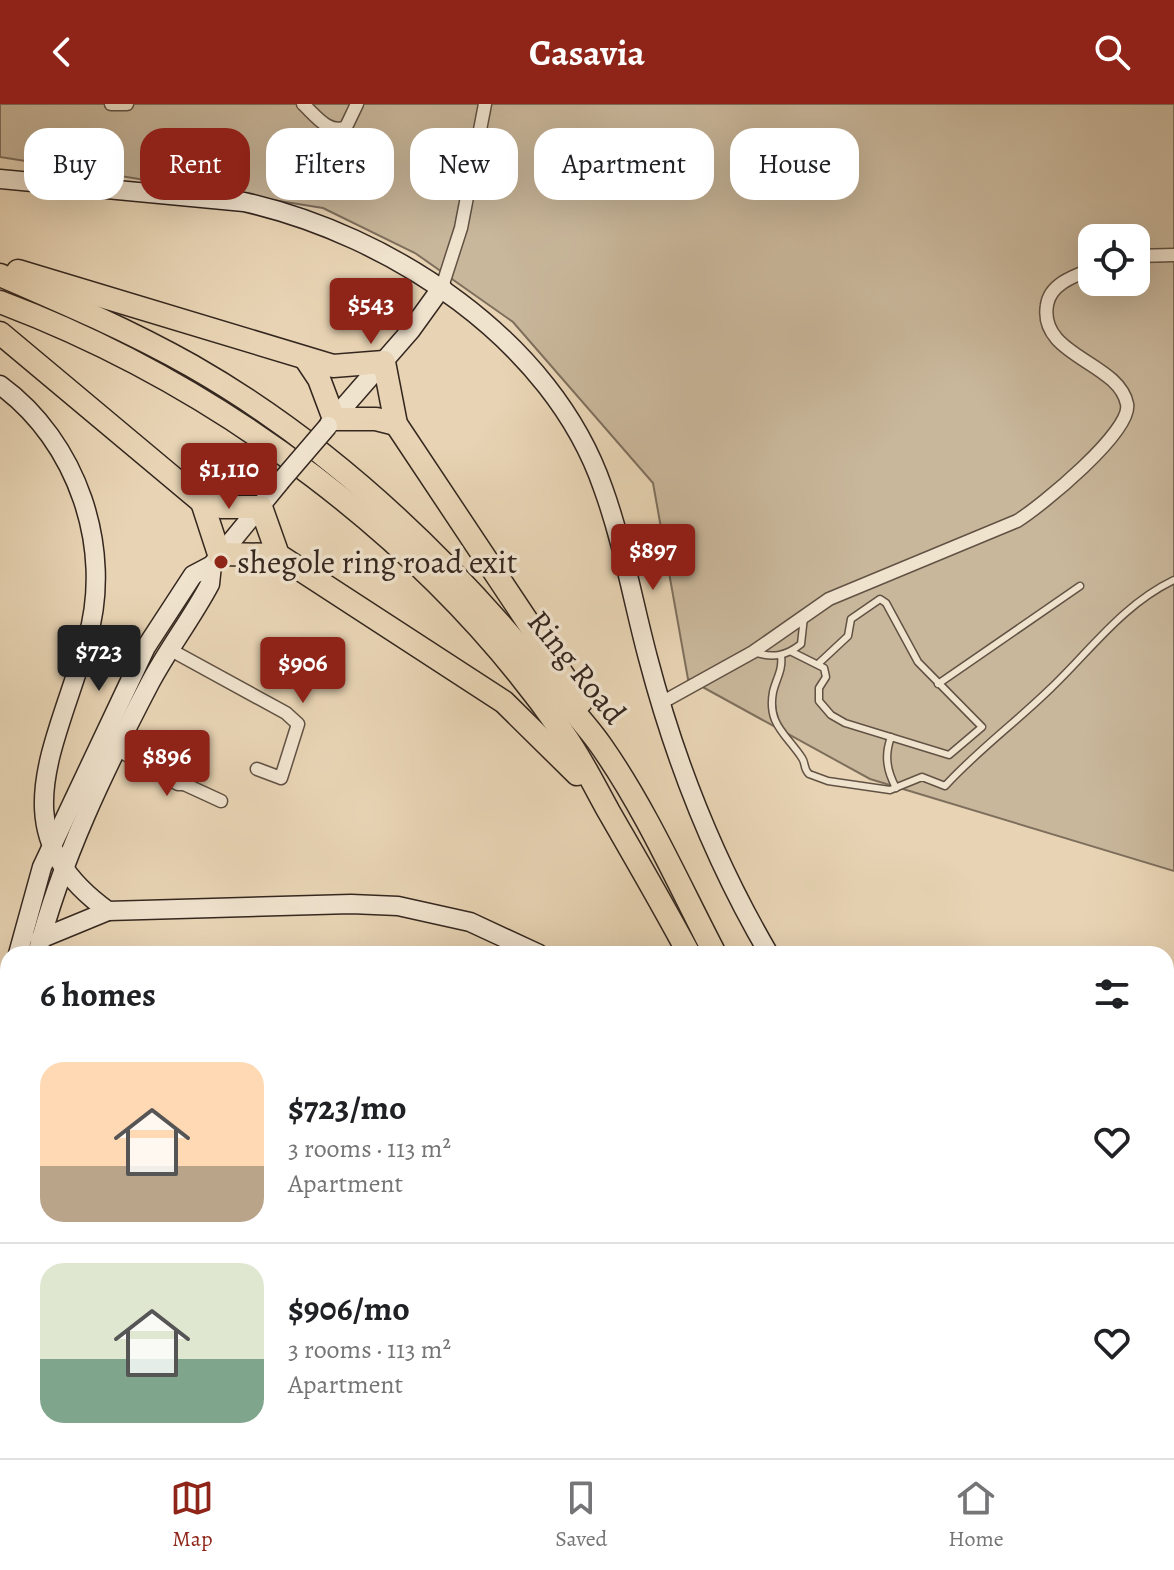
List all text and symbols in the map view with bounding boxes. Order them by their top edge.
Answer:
text: Casavia [529,28,645,77]
icon: back [40,30,84,74]
icon: search [1090,30,1134,74]
chip: Buy [24,128,124,200]
chip: Rent [140,128,250,200]
chip: Filters [266,128,394,200]
chip: New [410,128,518,200]
chip: Apartment [534,128,714,200]
chip: House [730,128,859,200]
map controls [1078,224,1150,296]
button: locate [1078,224,1150,296]
pin: $543 [324,278,418,346]
text: $543 [348,286,394,321]
pin: $1,110 [164,443,294,511]
text: $1,110 [199,451,259,486]
pin: $897 [606,524,700,592]
text: $897 [629,532,677,567]
place label: shegole ring road exit [237,540,517,584]
marker: shegole ring road exit [212,553,230,571]
street label: Ring Road [517,601,637,734]
pin: $723 [52,625,146,693]
text: $723 [76,633,122,668]
pin: $906 [256,637,350,705]
text: $906 [278,645,328,680]
pin: $896 [120,730,214,798]
text: $896 [143,738,191,773]
text: 6 homes [40,971,156,1018]
icon: filters [1090,972,1134,1016]
text: $723/mo [288,1084,407,1131]
icon: home [104,1094,200,1190]
icon: heart [1090,1120,1134,1164]
text: 3 rooms · 113 m² [288,1131,451,1166]
text: Apartment [288,1166,403,1201]
text: $906/mo [288,1285,410,1332]
icon: home [104,1295,200,1391]
icon: heart [1090,1321,1134,1365]
text: 3 rooms · 113 m² [288,1332,451,1367]
text: Apartment [288,1367,403,1402]
tab: Map [170,1476,214,1554]
tab: Saved [555,1476,607,1554]
tab: Home [948,1476,1004,1554]

